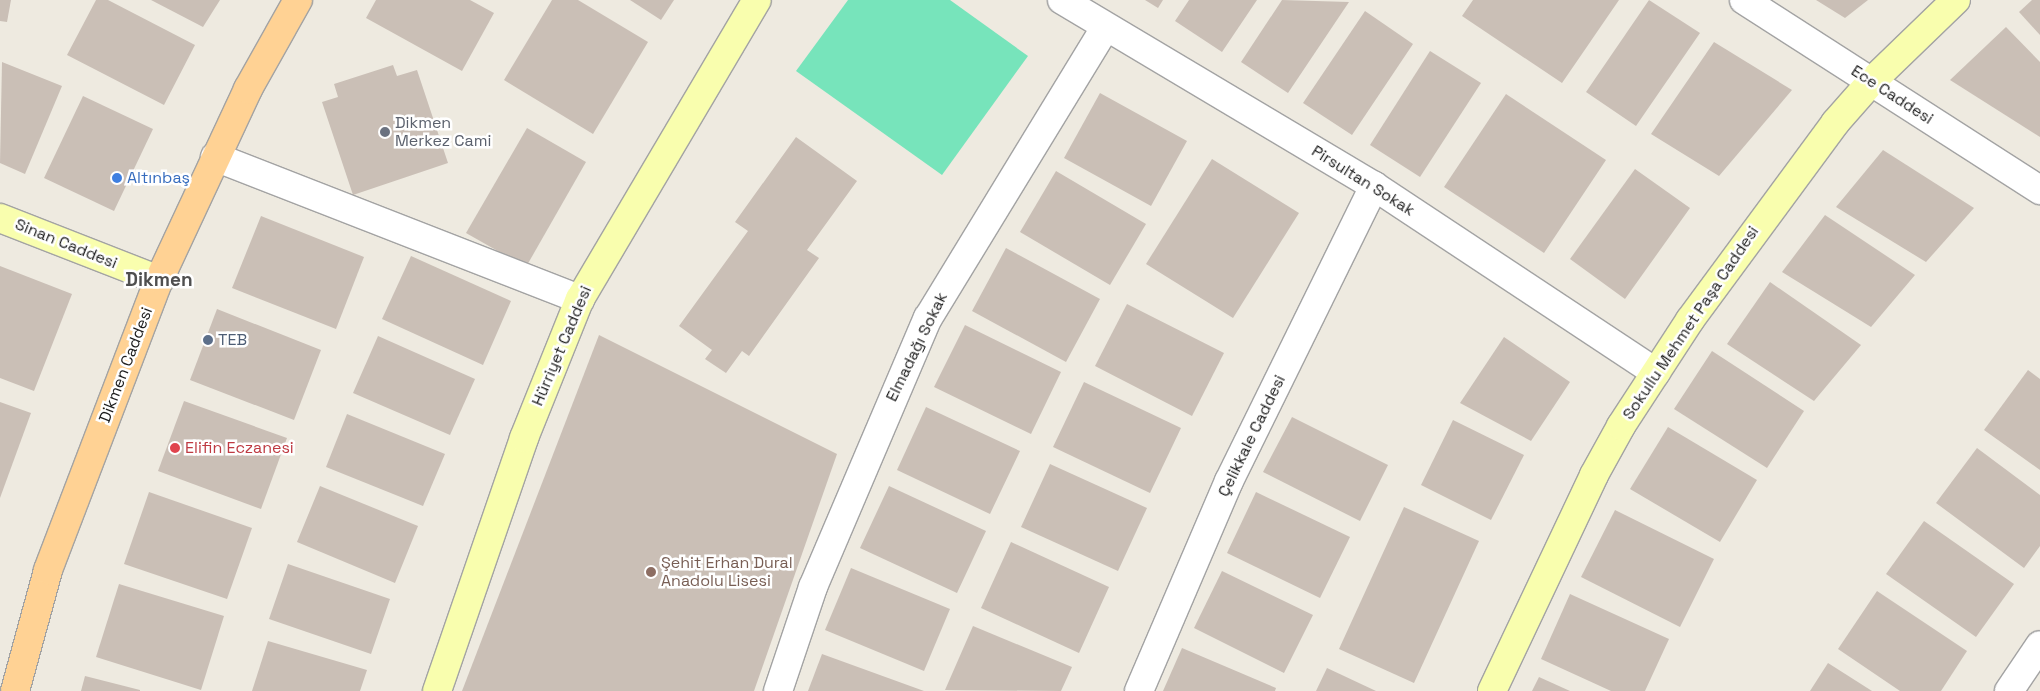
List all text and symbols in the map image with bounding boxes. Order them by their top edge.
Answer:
street label: Ece Caddesi [1847,61,1937,129]
place label: Dikmen Merkez Cami [395,113,491,151]
marker: Dikmen Merkez Cami [379,126,391,138]
street label: Pirsultan Sokak [1308,142,1418,220]
place label: Altınbaş [127,168,190,188]
marker: Altınbaş [111,172,123,184]
street label: Sinan Caddesi [12,215,120,273]
street label: Sokullu Mehmet Paşa Caddesi [1619,223,1763,423]
district label: Dikmen [125,269,193,291]
street label: Hürriyet Caddesi [528,283,596,409]
street label: Elmadağı Sokak [882,289,952,405]
street label: Dikmen Caddesi [95,305,157,425]
place label: TEB [218,330,247,350]
marker: TEB [202,334,214,346]
street label: Çelikkale Caddesi [1214,372,1290,500]
place label: Elifin Eczanesi [185,438,294,458]
marker: Elifin Eczanesi [169,442,181,454]
place label: Şehit Erhan Dural Anadolu Lisesi [661,553,793,591]
marker: Şehit Erhan Dural Anadolu Lisesi [645,566,657,578]

